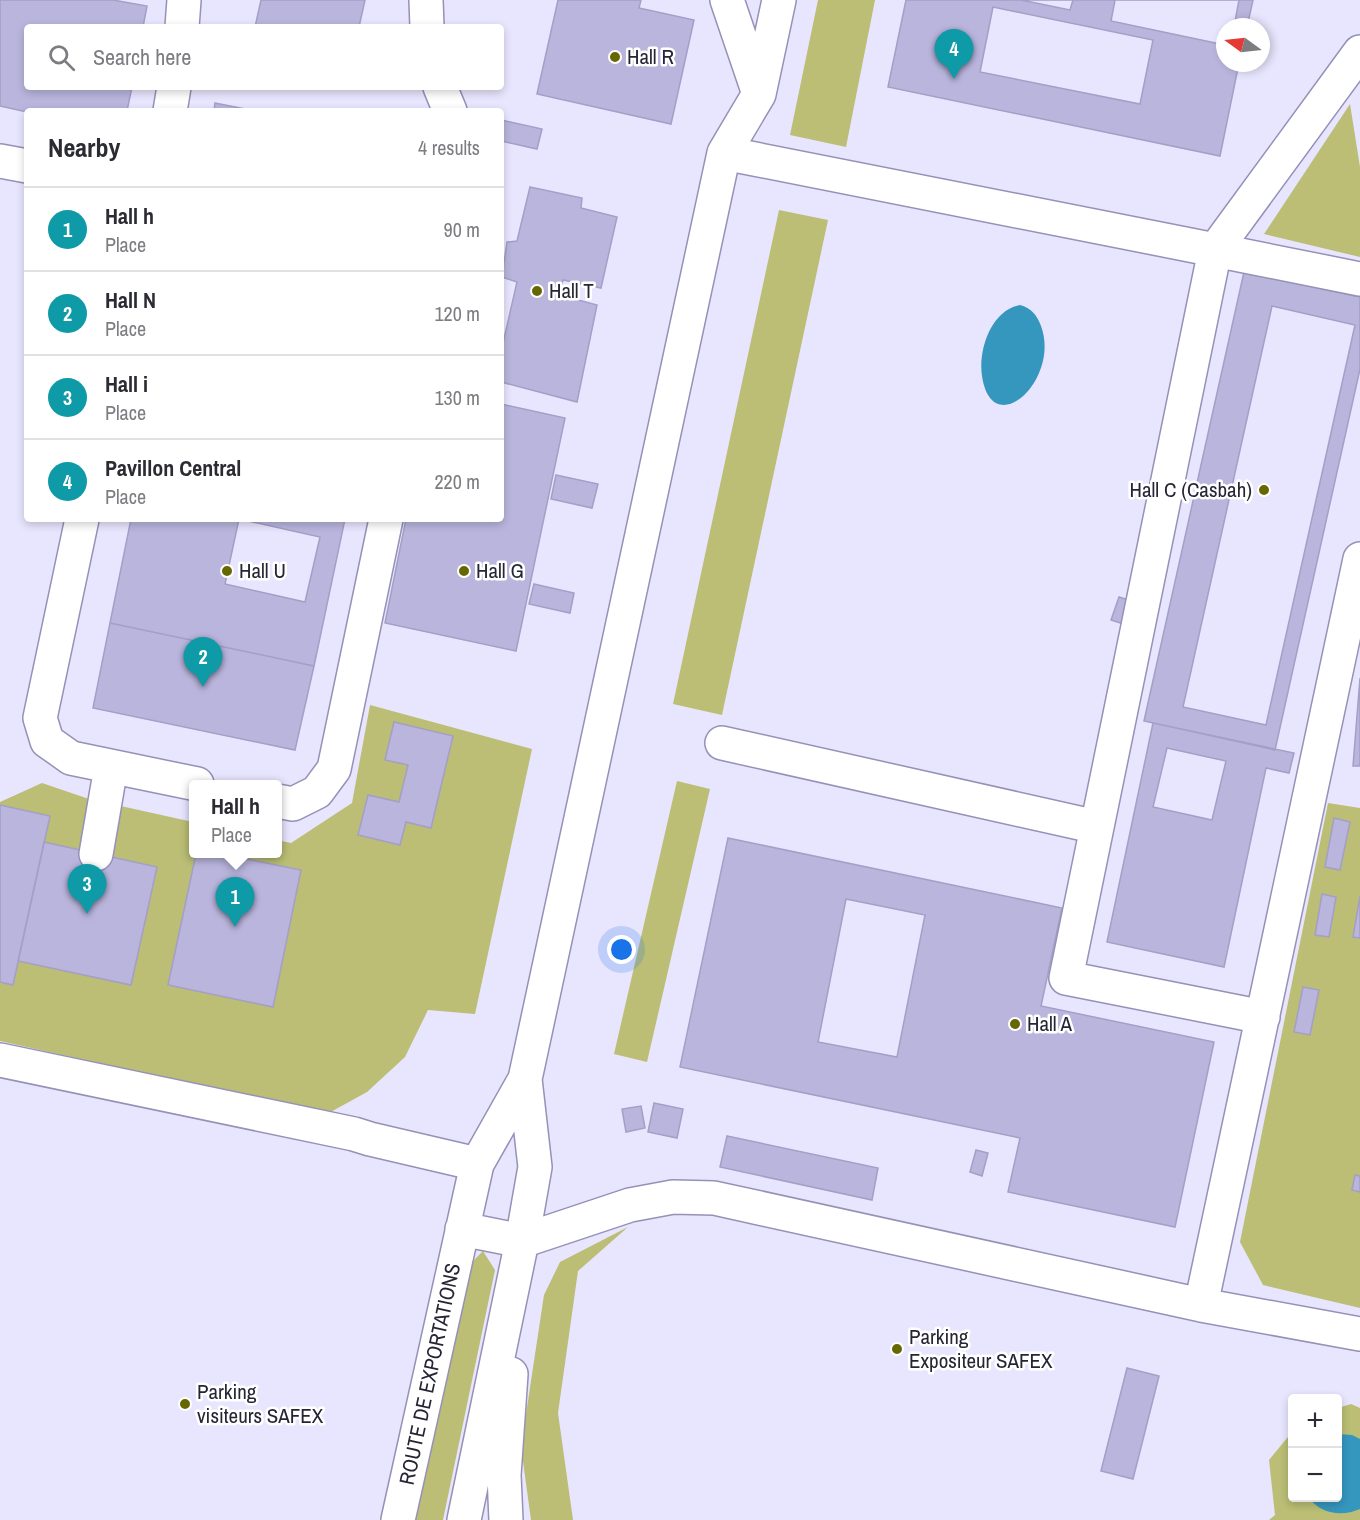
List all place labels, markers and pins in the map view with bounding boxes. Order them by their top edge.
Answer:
pin: 4 [934,29,974,79]
place label: Hall R [627,42,674,71]
marker: Hall R [608,50,622,64]
place label: Hall T [549,276,594,305]
marker: Hall T [530,284,544,298]
place label: Hall C (Casbah) [1130,475,1252,504]
marker: Hall C (Casbah) [1257,483,1271,497]
place label: Hall U [239,556,286,585]
place label: Hall G [476,556,524,585]
marker: Hall U [220,564,234,578]
marker: Hall G [457,564,471,578]
pin: 2 [184,638,222,687]
pin: 3 [68,864,106,914]
pin: 1 [216,878,254,927]
place label: Hall A [1027,1009,1072,1038]
marker: Hall A [1008,1017,1022,1031]
place label: Parking Expositeur SAFEX [909,1322,1053,1375]
marker: Parking Expositeur SAFEX [890,1342,904,1356]
place label: Parking visiteurs SAFEX [197,1377,324,1430]
marker: Parking visiteurs SAFEX [178,1397,192,1411]

